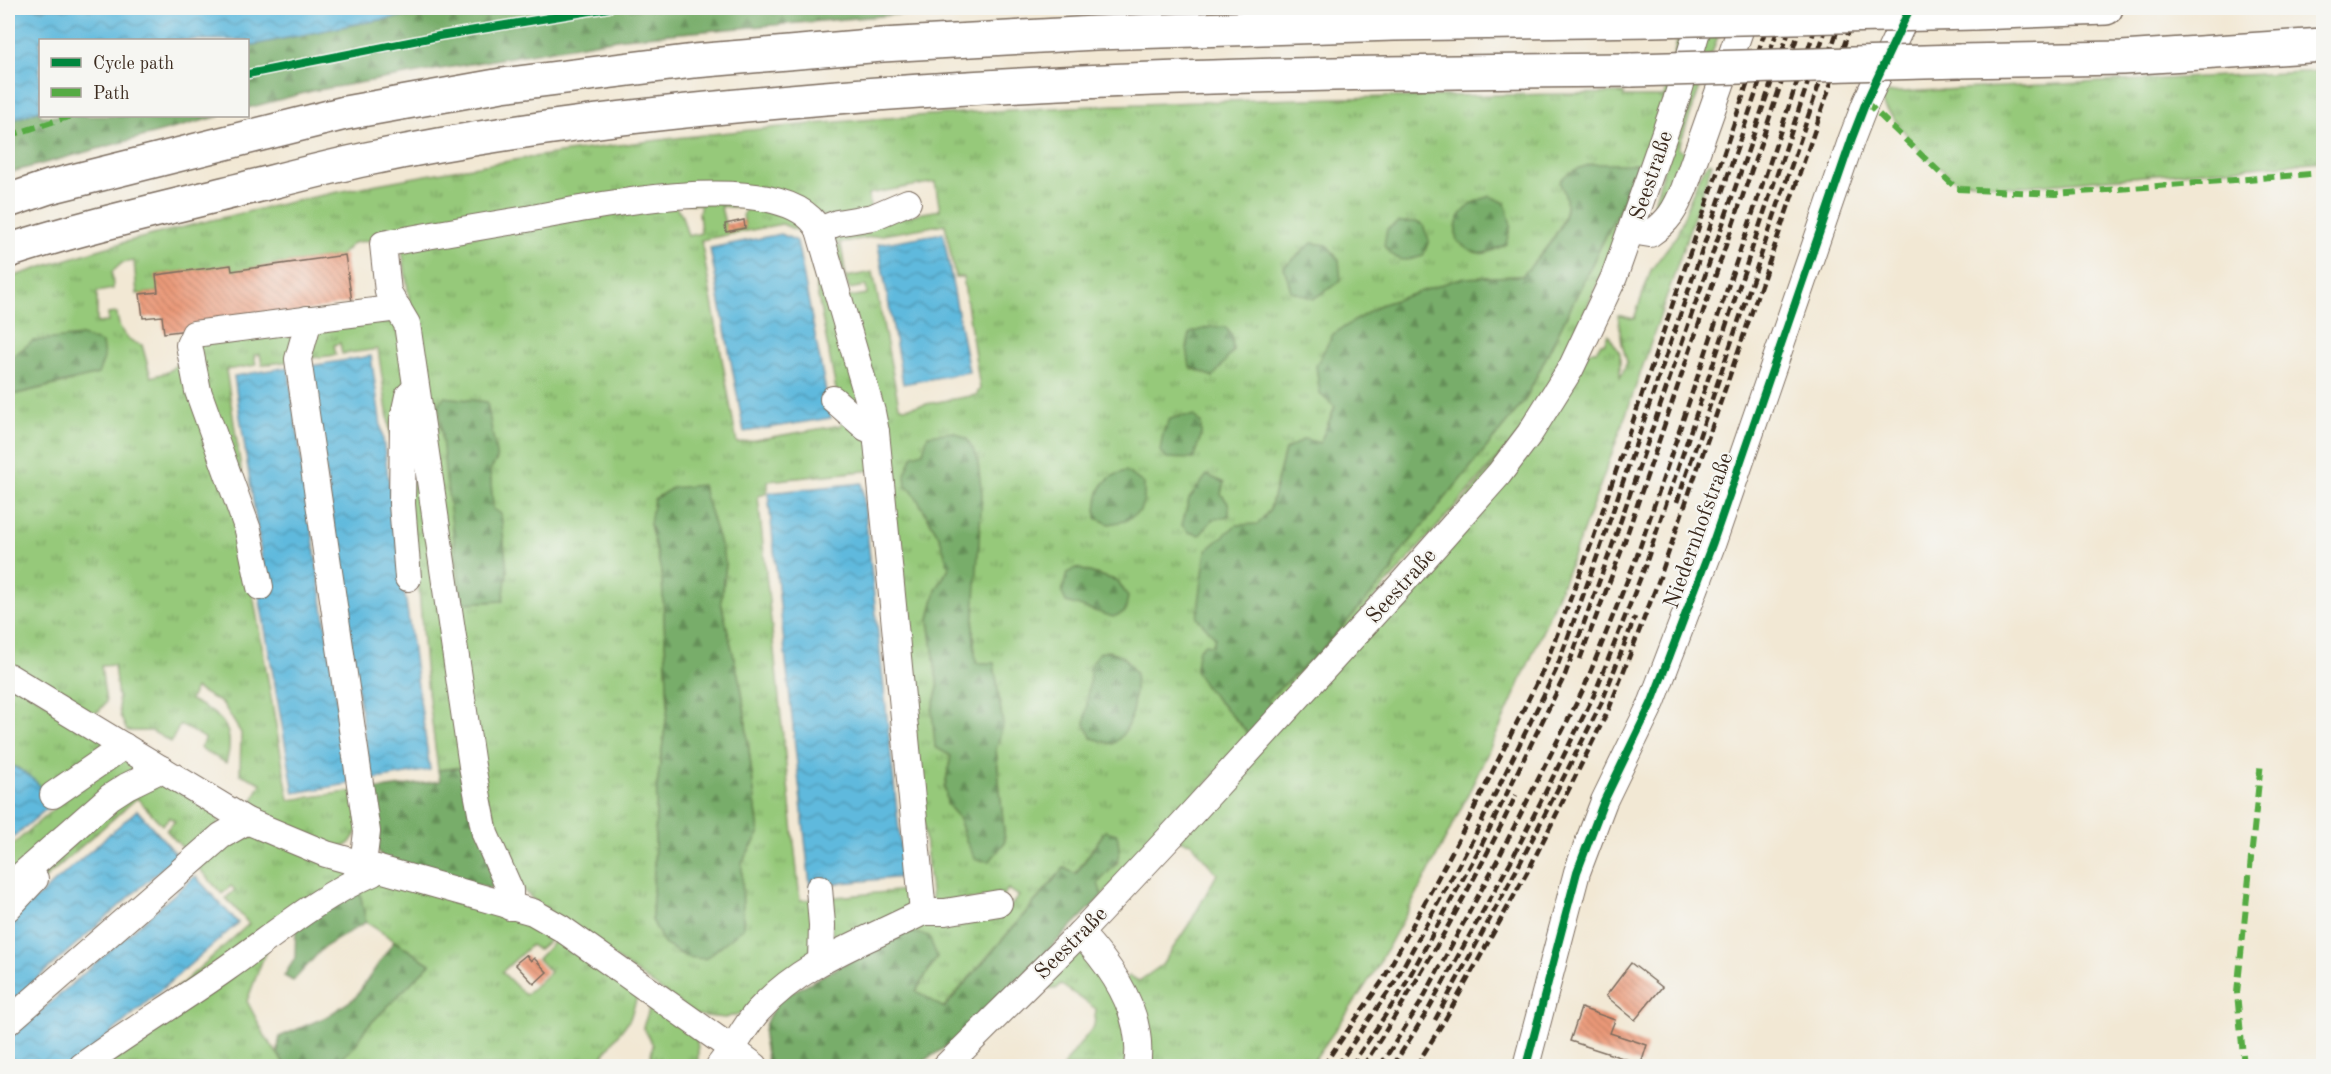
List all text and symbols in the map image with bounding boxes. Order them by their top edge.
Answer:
legend [39,39,249,117]
text: Cycle path [93,55,174,73]
text: Path [93,85,130,103]
street label: Seestraße [1626,128,1677,223]
street label: Niedernhofstraße [1660,450,1737,612]
street label: Seestraße [1362,545,1441,628]
street label: Seestraße [1031,903,1112,984]

